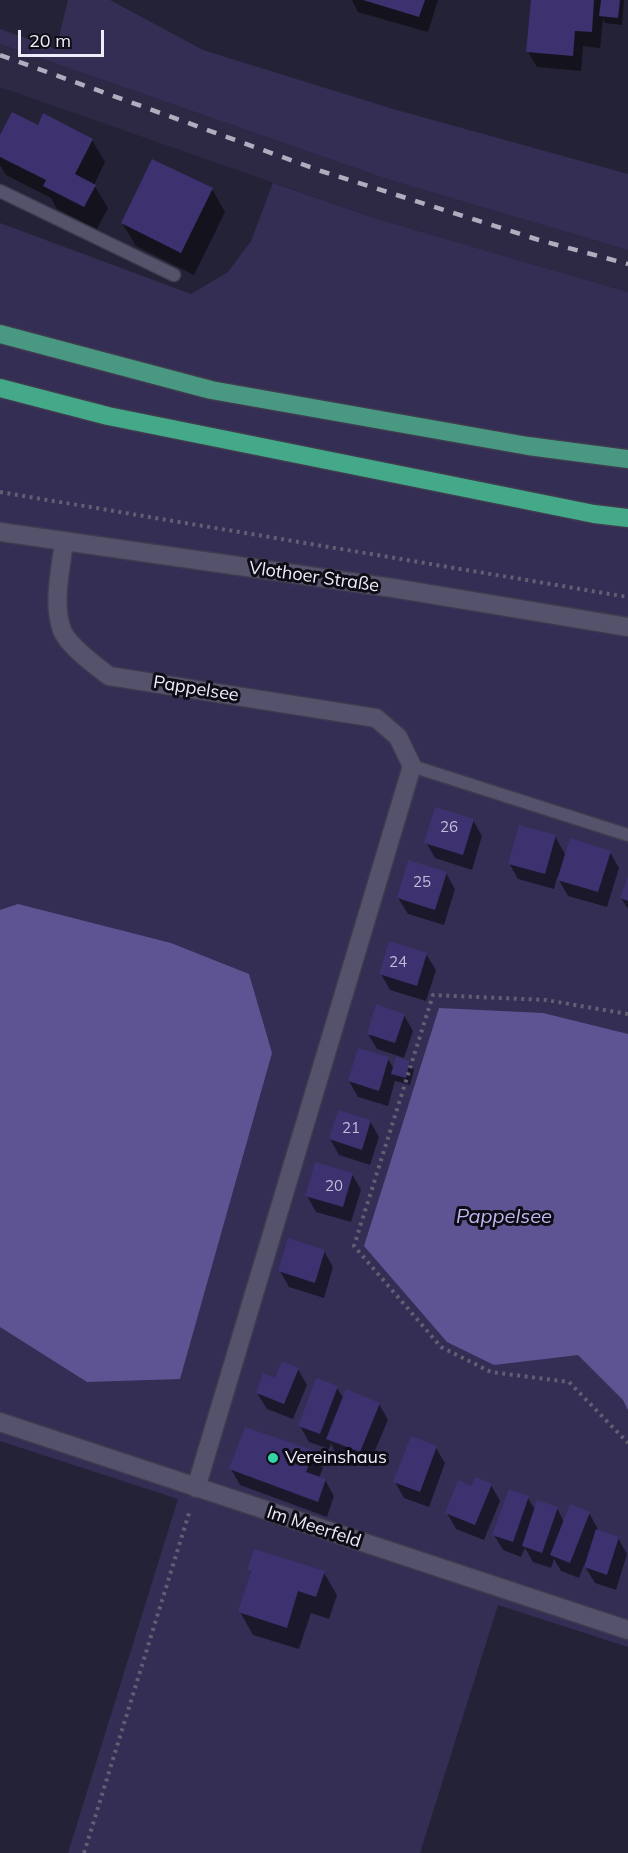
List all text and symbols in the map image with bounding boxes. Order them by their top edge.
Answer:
scale bar [21,18,106,56]
text: 20 m [29,29,71,52]
street label: Vlothoer Straße [248,557,380,597]
street label: Pappelsee [152,672,240,706]
house number: 26 [440,818,458,836]
house number: 25 [413,873,431,891]
house number: 24 [389,953,407,971]
house number: 21 [342,1119,360,1137]
house number: 20 [325,1177,343,1195]
water label: Pappelsee [456,1205,552,1229]
place label: Vereinshaus [285,1447,387,1469]
marker: Vereinshaus [266,1451,280,1465]
street label: Im Meerfeld [264,1502,364,1552]

